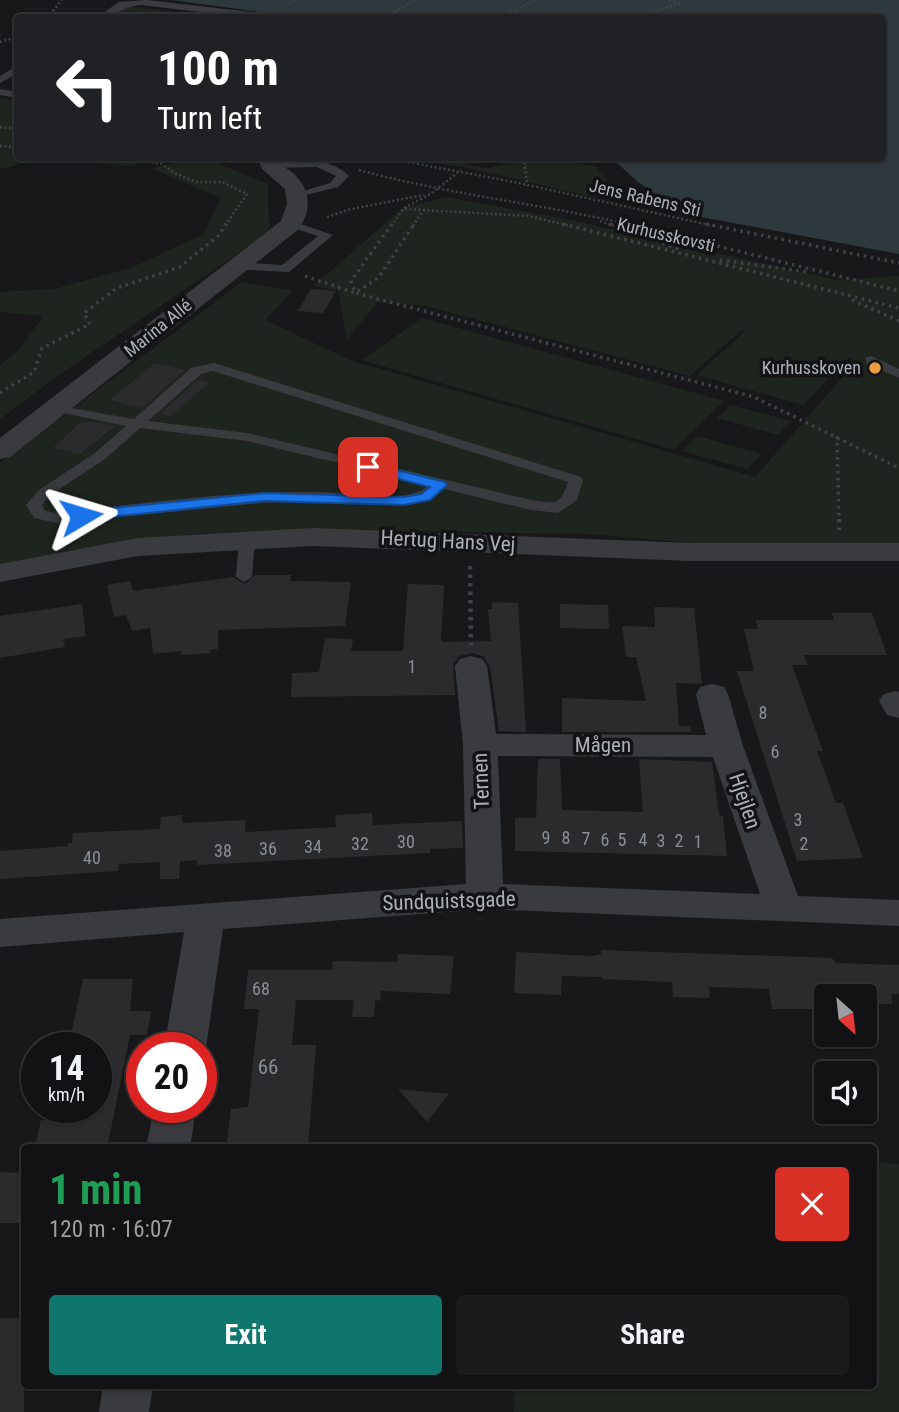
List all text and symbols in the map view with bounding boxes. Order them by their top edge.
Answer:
text: 100 m [157,40,279,97]
icon: left [42,42,133,133]
text: Turn left [157,99,262,137]
street label: Jens Rabens Sti [587,175,703,221]
street label: Kurhusskovsti [615,213,717,256]
street label: Marina Allé [120,294,196,361]
place label: Kurhusskoven [762,357,861,378]
marker: Kurhusskoven [867,360,883,376]
pin [338,437,398,497]
icon: arrive [349,448,387,486]
position arrow [44,479,118,553]
street label: Hertug Hans Vej [380,525,516,557]
house number: 1 [408,656,416,677]
house number: 8 [759,702,767,723]
street label: Mågen [575,733,631,757]
house number: 6 [771,741,779,762]
street label: Ternen [468,752,494,810]
street label: Hjejlen [724,770,766,832]
house number: 3 [794,809,802,830]
house number: 9 [542,827,550,848]
house number: 8 [562,827,570,848]
house number: 7 [582,828,591,849]
house number: 6 [601,829,609,850]
house number: 5 [618,829,627,850]
house number: 4 [639,829,648,850]
house number: 3 [657,830,665,851]
house number: 2 [675,830,684,851]
house number: 30 [397,831,415,852]
house number: 1 [694,831,702,852]
house number: 32 [351,833,369,854]
house number: 2 [800,833,809,854]
house number: 34 [304,836,322,857]
house number: 36 [259,838,277,859]
house number: 38 [214,840,232,861]
house number: 40 [83,847,101,868]
street label: Sundquistsgade [382,887,516,915]
house number: 68 [252,978,270,999]
north arrow [814,984,877,1046]
map controls [814,984,877,1124]
speed limit sign: 20 [126,1032,217,1123]
text: 14 [49,1048,84,1089]
house number: 66 [258,1055,278,1079]
button: sound [814,1061,877,1124]
text: km/h [48,1084,85,1105]
text: 1 min [49,1165,142,1214]
button: close [775,1167,849,1241]
text: 120 m · 16:07 [49,1216,173,1243]
button: Exit [49,1295,442,1375]
button: Share [456,1295,849,1375]

